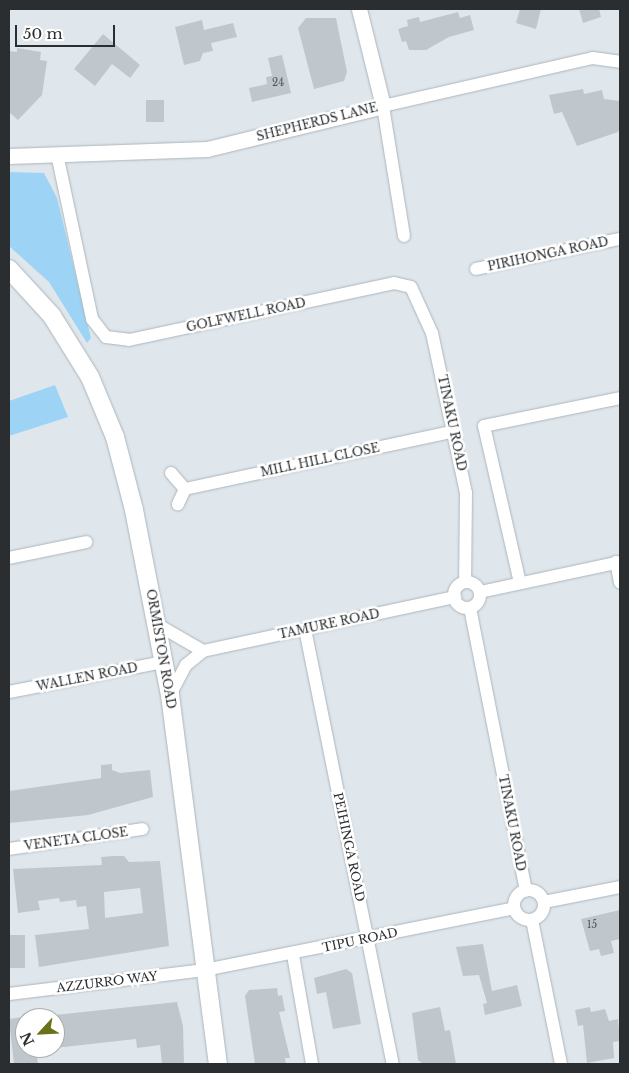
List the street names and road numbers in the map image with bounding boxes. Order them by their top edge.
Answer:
street label: SHEPHERDS LANE [255,100,379,144]
street label: PIRIHONGA ROAD [486,234,610,274]
street label: GOLFWELL ROAD [185,295,307,335]
street label: TINAKU ROAD [435,374,469,472]
street label: MILL HILL CLOSE [259,440,381,480]
street label: ORMISTON ROAD [143,588,179,710]
street label: TAMURE ROAD [277,606,381,642]
street label: WALLEN ROAD [35,660,139,694]
street label: TINAKU ROAD [496,774,528,872]
street label: PEIHINGA ROAD [330,791,368,903]
street label: VENETA CLOSE [23,825,129,853]
street label: TIPU ROAD [321,925,399,955]
street label: AZZURRO WAY [55,969,159,995]

